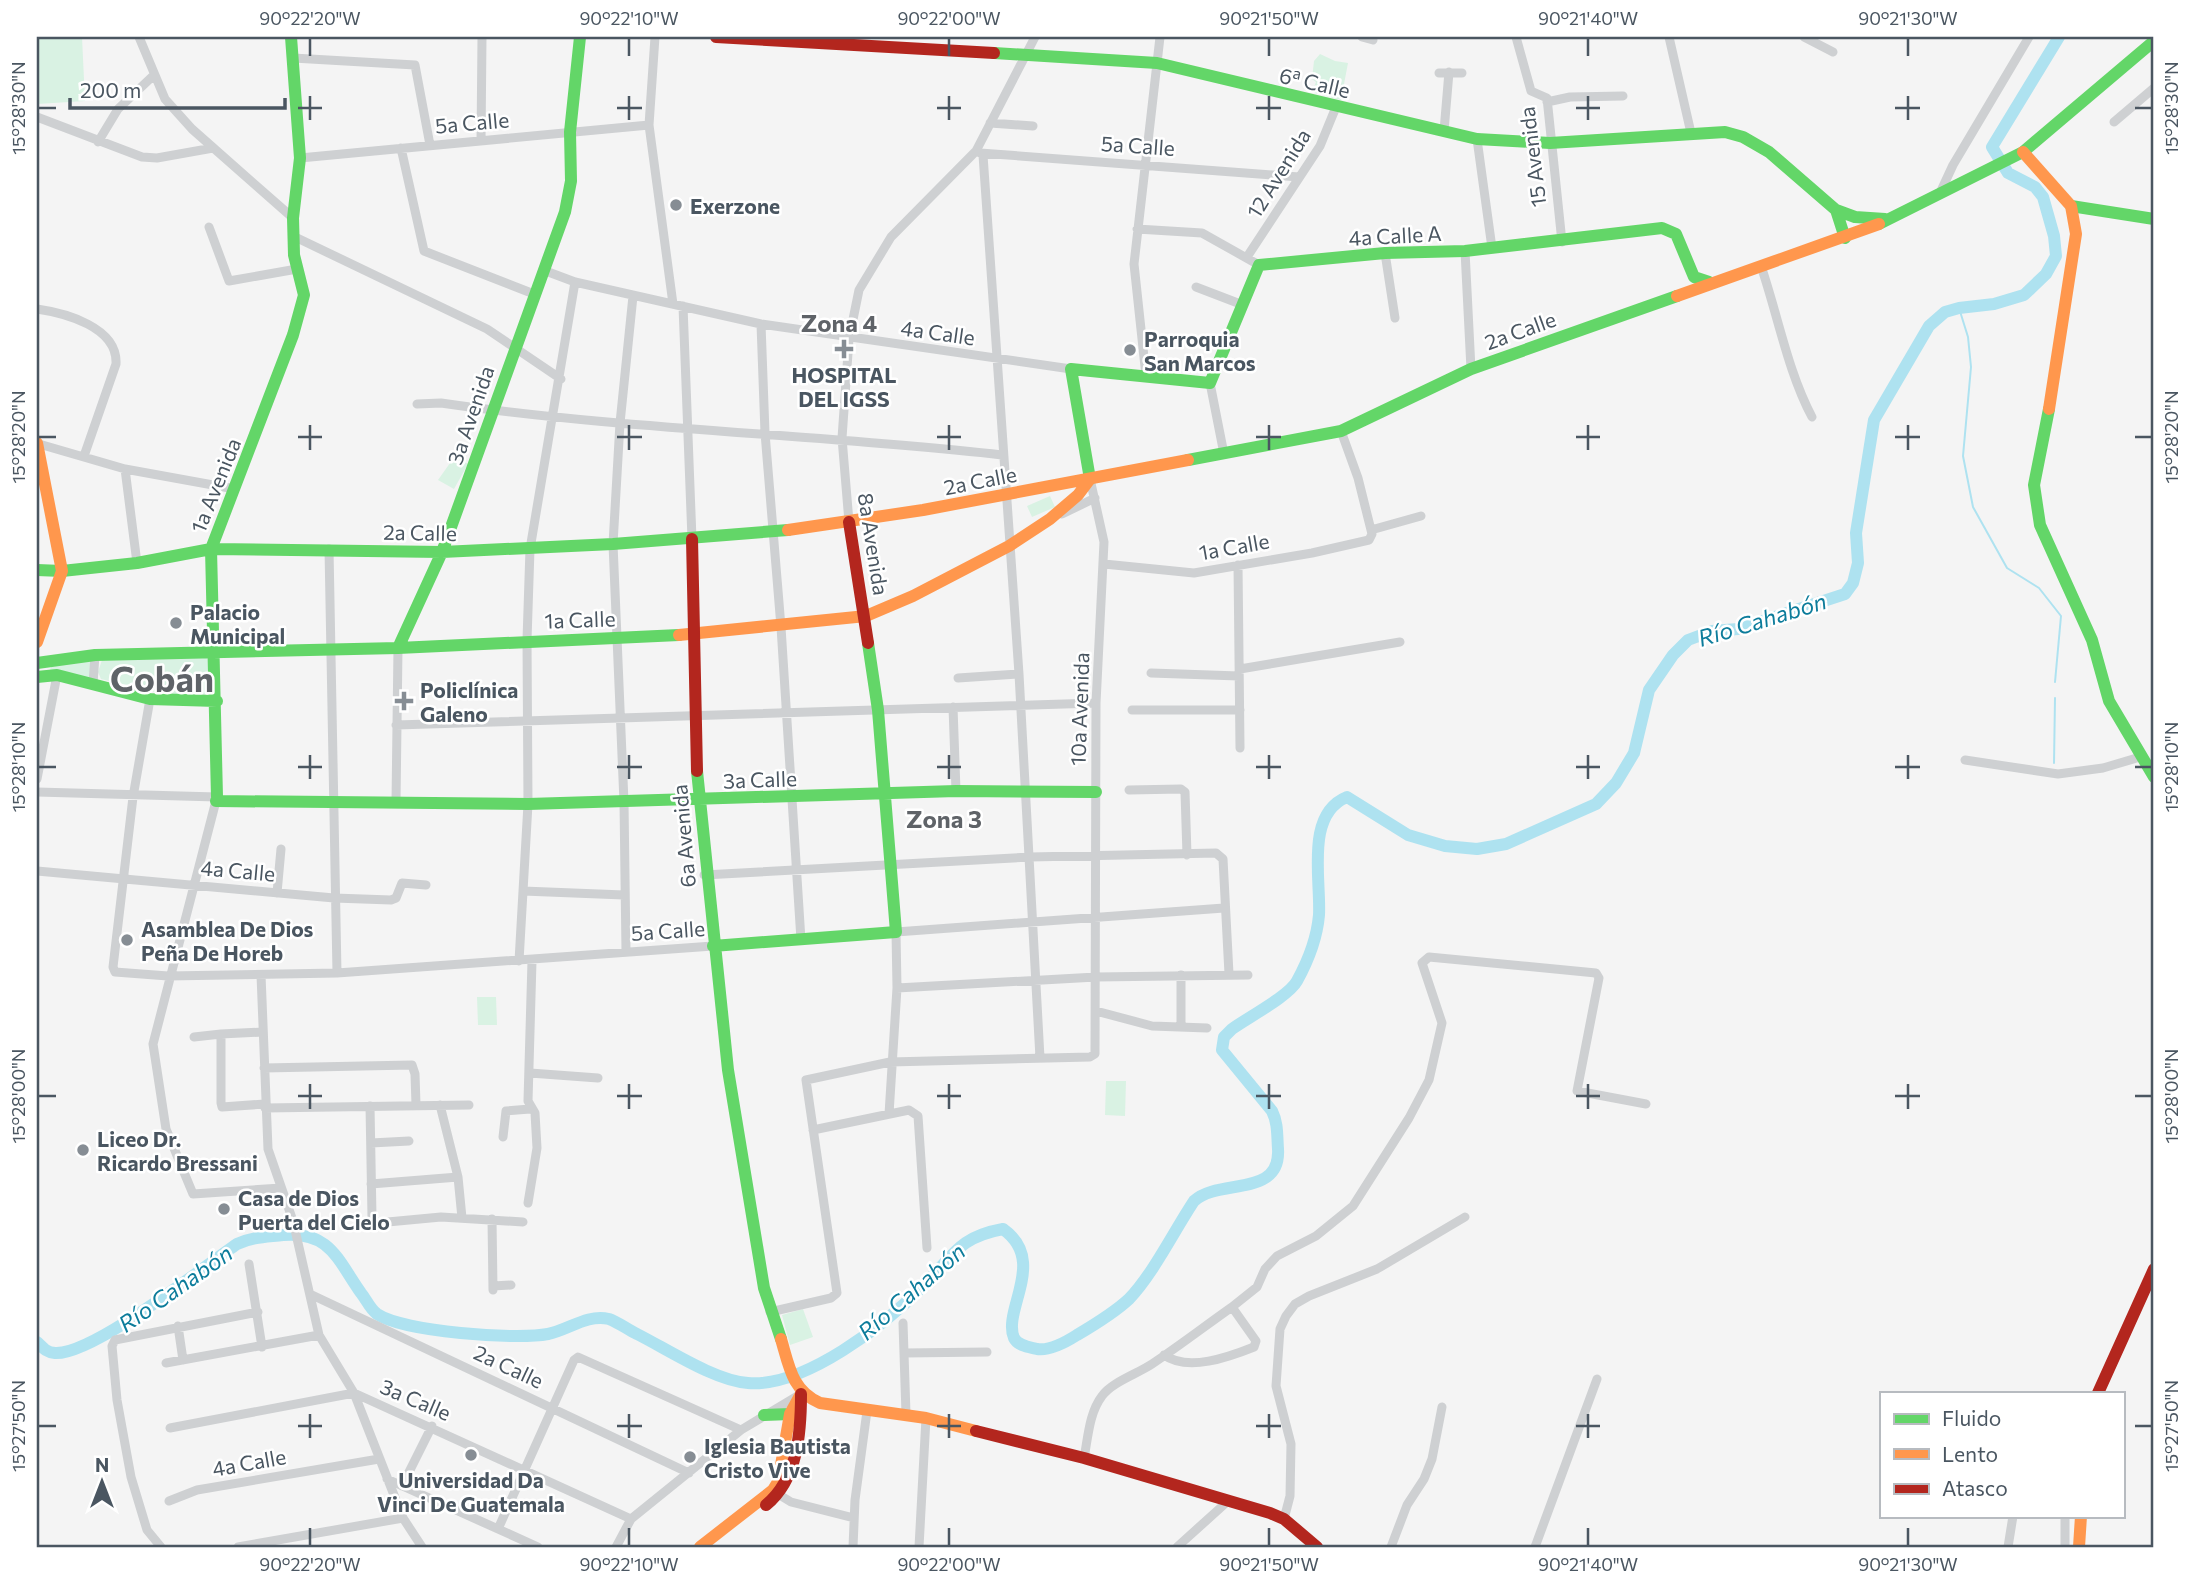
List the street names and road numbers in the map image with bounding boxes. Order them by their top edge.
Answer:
street label: 6ª Calle [1277,62,1353,102]
street label: 15 Avenida [1513,105,1551,209]
street label: 5a Calle [434,106,510,138]
street label: 12 Avenida [1241,124,1315,222]
street label: 5a Calle [1100,130,1176,160]
street label: 4a Calle A [1348,220,1442,250]
street label: 2a Calle [1481,306,1559,354]
street label: 4a Calle [899,314,977,350]
street label: 3a Avenida [441,362,499,468]
street label: 1a Avenida [185,434,245,536]
street label: 2a Calle [941,461,1019,499]
street label: 8a Avenida [854,491,894,597]
street label: 2a Calle [383,519,457,545]
street label: 1a Calle [1197,528,1271,564]
street label: 1a Calle [544,605,616,633]
street label: 10a Avenida [1065,652,1093,766]
street label: 3a Calle [723,765,797,793]
street label: 6a Avenida [666,783,700,889]
street label: 4a Calle [200,854,276,886]
street label: 5a Calle [630,915,706,945]
street label: 2a Calle [470,1339,548,1393]
street label: 3a Calle [377,1373,455,1425]
street label: 4a Calle [210,1443,288,1481]

